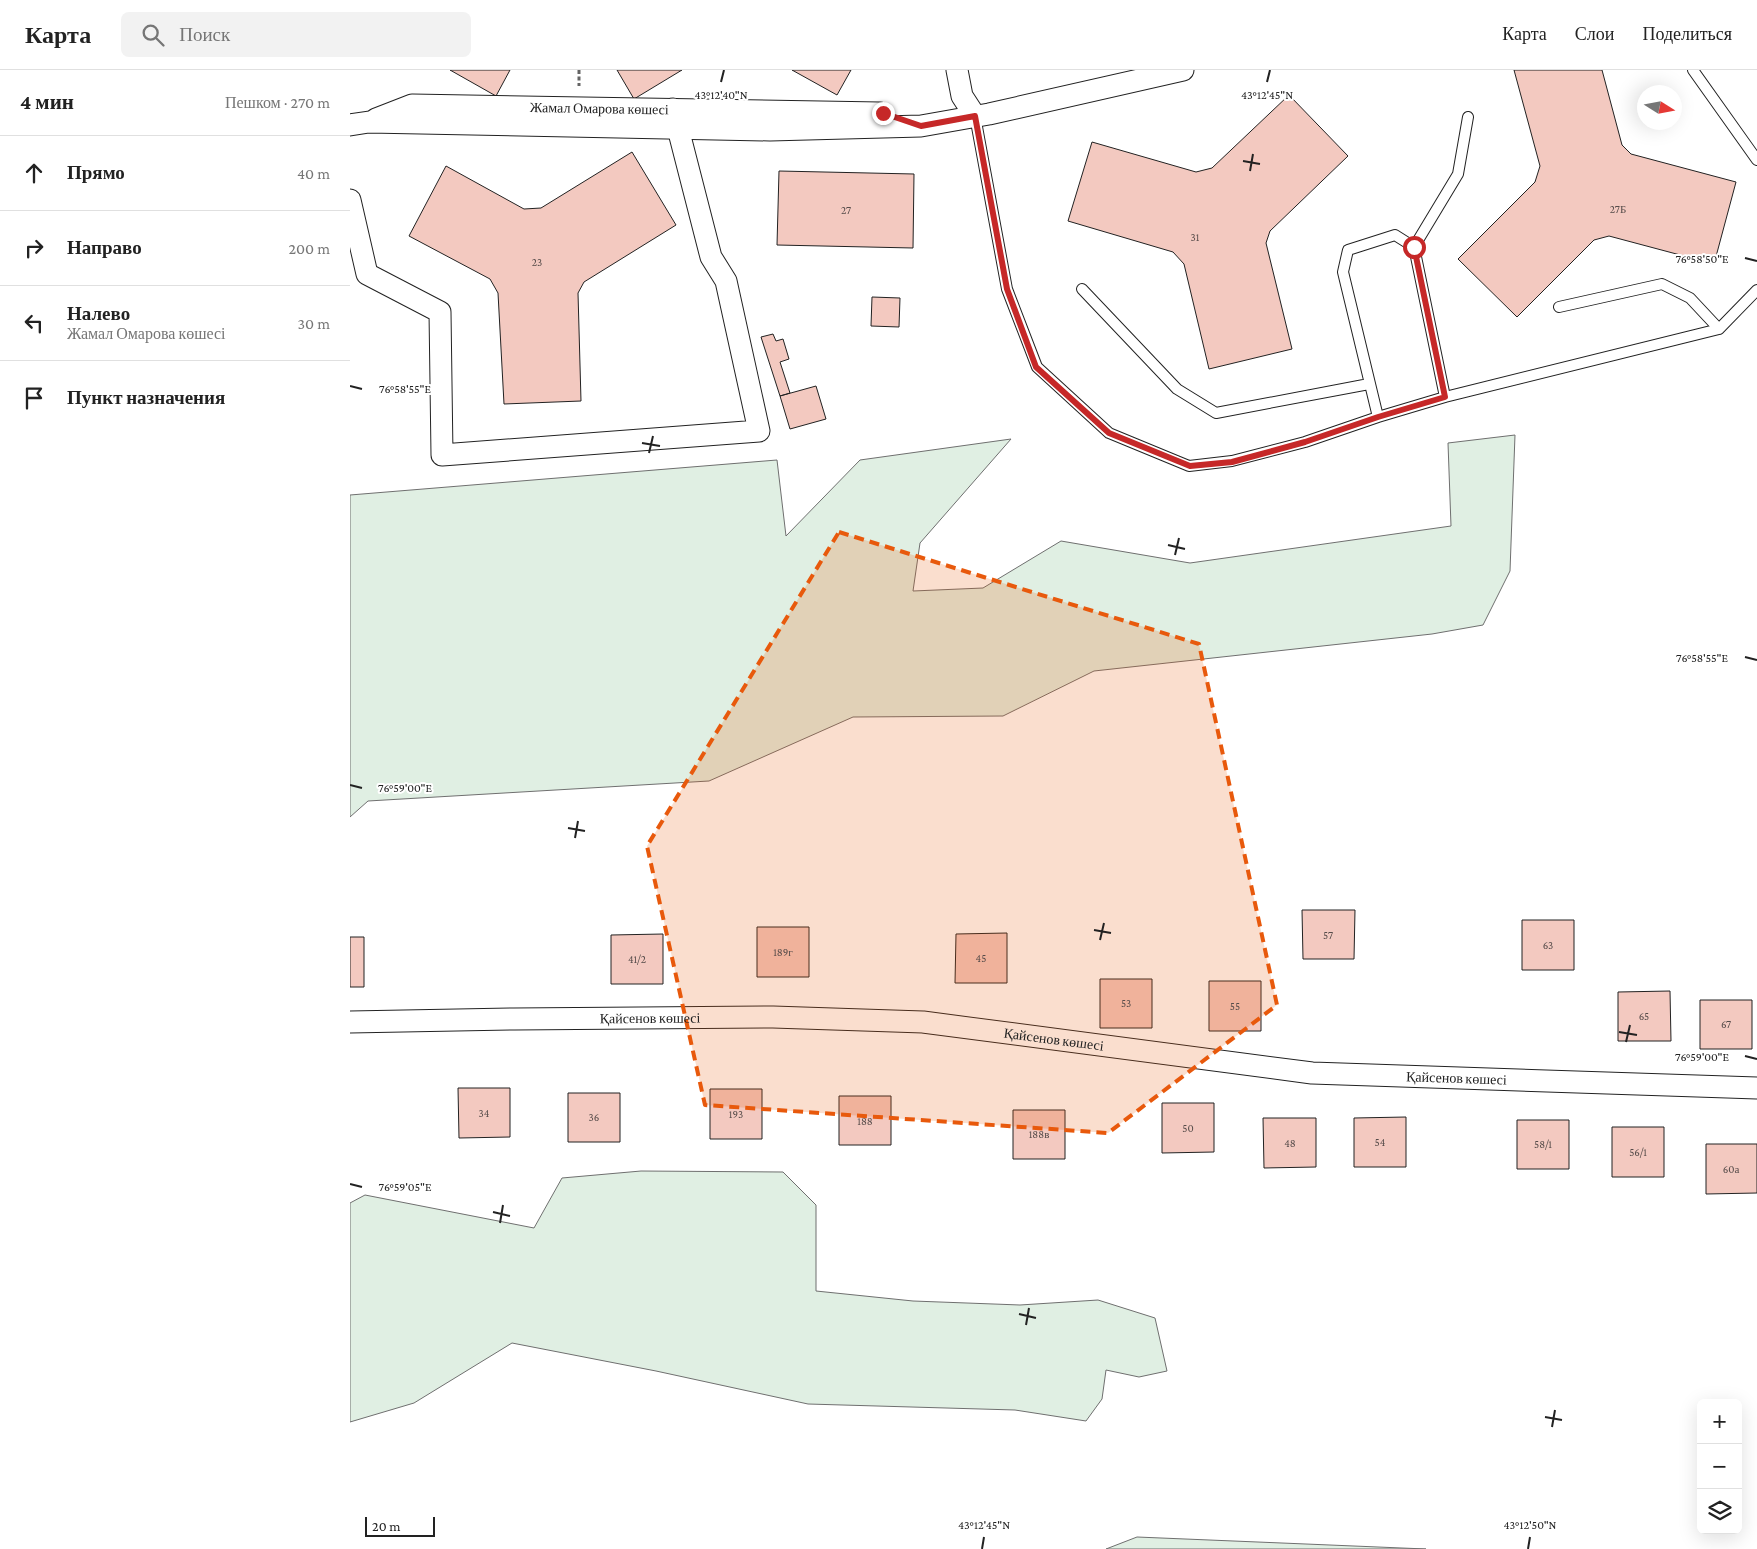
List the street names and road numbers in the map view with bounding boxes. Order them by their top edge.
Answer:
street label: Жамал Омарова көшесі [530,99,669,117]
street label: Қайсенов көшесі [600,1010,700,1026]
street label: Қайсенов көшесі [1003,1025,1105,1054]
street label: Қайсенов көшесі [1406,1068,1507,1088]

